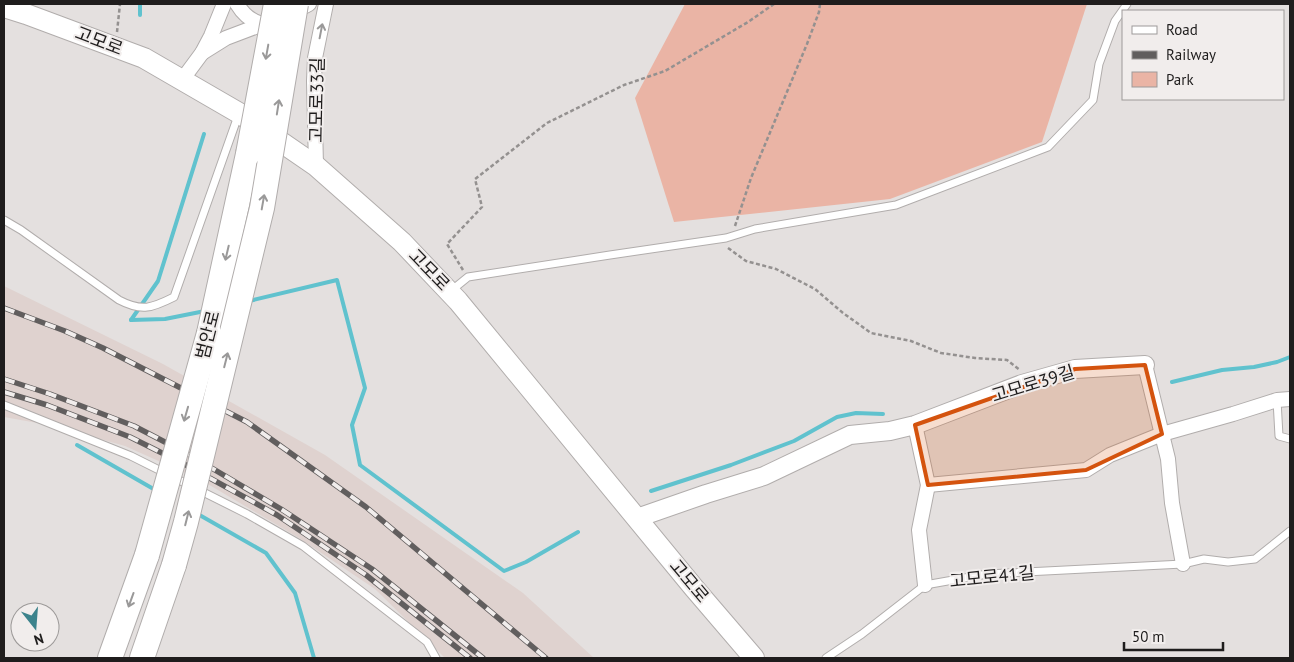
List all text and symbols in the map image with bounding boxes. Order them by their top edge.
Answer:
legend [1122,10,1284,100]
text: Road [1166,20,1198,39]
street label: 고모로 [72,21,126,60]
one-way arrow [316,23,326,39]
one-way arrow [262,43,272,59]
text: Railway [1166,45,1216,64]
street label: 고모로33길 [304,57,329,143]
text: Park [1166,70,1194,89]
one-way arrow [274,99,284,115]
one-way arrow [258,194,268,210]
one-way arrow [222,244,231,260]
street label: 고모로 [404,244,455,296]
street label: 범안로 [190,308,225,362]
one-way arrow [222,352,231,368]
street label: 고모로39길 [988,360,1077,407]
one-way arrow [181,405,191,421]
one-way arrow [183,510,192,526]
street label: 고모로 [665,554,714,607]
street label: 고모로41길 [948,561,1036,592]
one-way arrow [126,592,135,608]
north arrow [10,602,60,652]
scale bar [1124,620,1223,652]
text: 50 m [1132,627,1165,646]
text: N [32,629,46,649]

